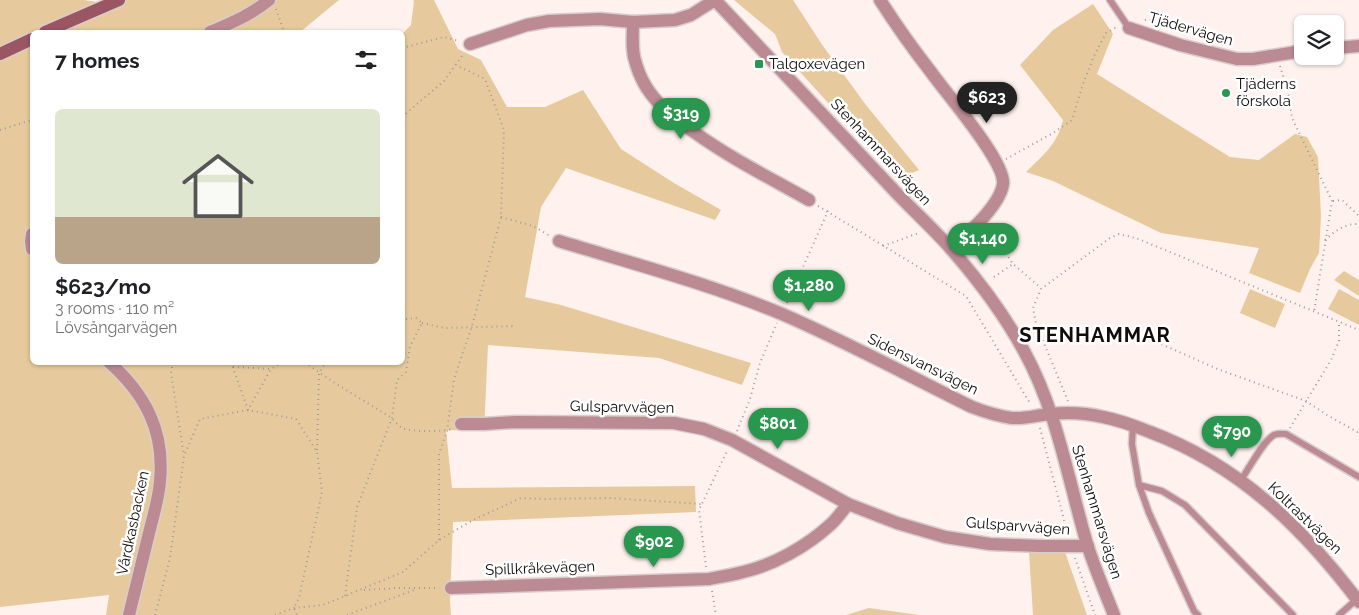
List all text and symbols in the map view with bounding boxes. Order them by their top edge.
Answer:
street label: Tjädervägen [1147,8,1235,50]
map controls [1294,15,1344,65]
button: layers [1294,15,1344,65]
icon: filters [352,46,380,74]
text: 7 homes [55,48,140,73]
place label: Talgoxevägen [769,55,865,73]
marker: Talgoxevägen [753,58,765,70]
place label: Tjäderns förskola [1236,75,1296,110]
pin: $623 [957,82,1017,124]
marker: Tjäderns förskola [1220,87,1232,99]
text: $623 [968,88,1006,107]
street label: Stenhammarsvägen [827,95,935,209]
pin: $319 [651,98,711,140]
text: $319 [663,104,699,123]
icon: home [173,141,263,231]
pin: $1,140 [942,222,1024,265]
text: $1,140 [959,229,1007,248]
pin: $1,280 [768,270,850,312]
text: $623/mo [55,274,151,299]
text: $1,280 [784,276,834,295]
text: 3 rooms · 110 m² [55,299,174,318]
text: Lövsångarvägen [55,318,177,337]
district label: STENHAMMAR [1019,323,1171,347]
street label: Sidensvansvägen [865,329,981,399]
street label: Gulsparvvägen [570,397,674,417]
pin: $801 [748,408,808,450]
text: $801 [759,414,797,433]
pin: $790 [1202,416,1262,458]
text: $790 [1213,422,1251,441]
street label: Stenhammarsvägen [1068,443,1126,581]
street label: Vårdkasbacken [113,469,153,577]
street label: Koltrastvägen [1264,478,1346,558]
street label: Gulsparvvägen [965,513,1071,539]
pin: $902 [624,526,684,568]
text: $902 [635,532,673,551]
street label: Spillkråkevägen [485,557,595,579]

